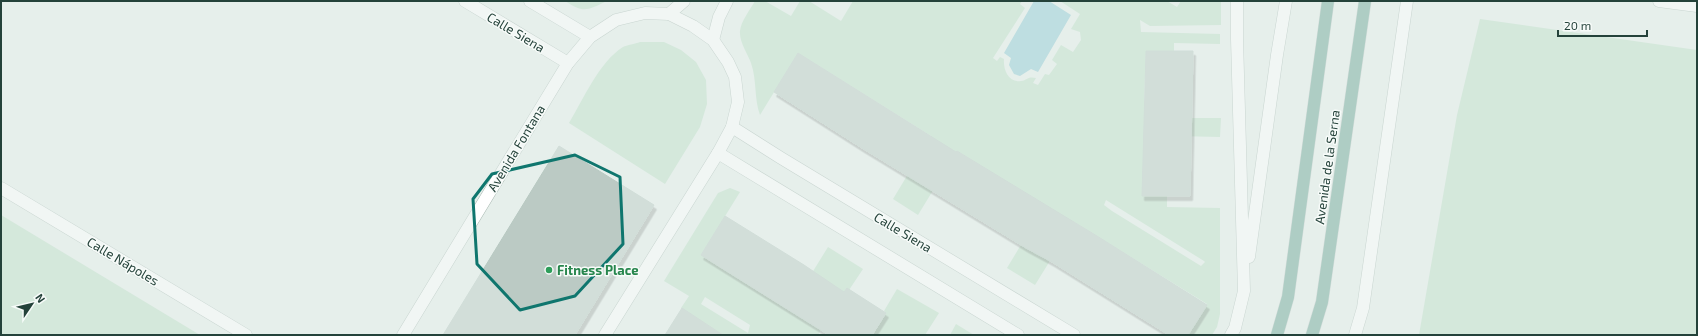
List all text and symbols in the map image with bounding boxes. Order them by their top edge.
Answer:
street label: Calle Siena [484,9,548,55]
scale bar [1558,12,1647,38]
text: 20 m [1564,18,1591,32]
street label: Avenida Fontana [484,102,548,194]
street label: Avenida de la Serna [1311,109,1343,225]
street label: Calle Siena [871,209,935,255]
street label: Calle Nápoles [84,233,162,289]
place label: Fitness Place [557,262,639,278]
marker: Fitness Place [544,265,554,275]
north arrow [12,284,52,324]
text: N [33,291,48,305]

